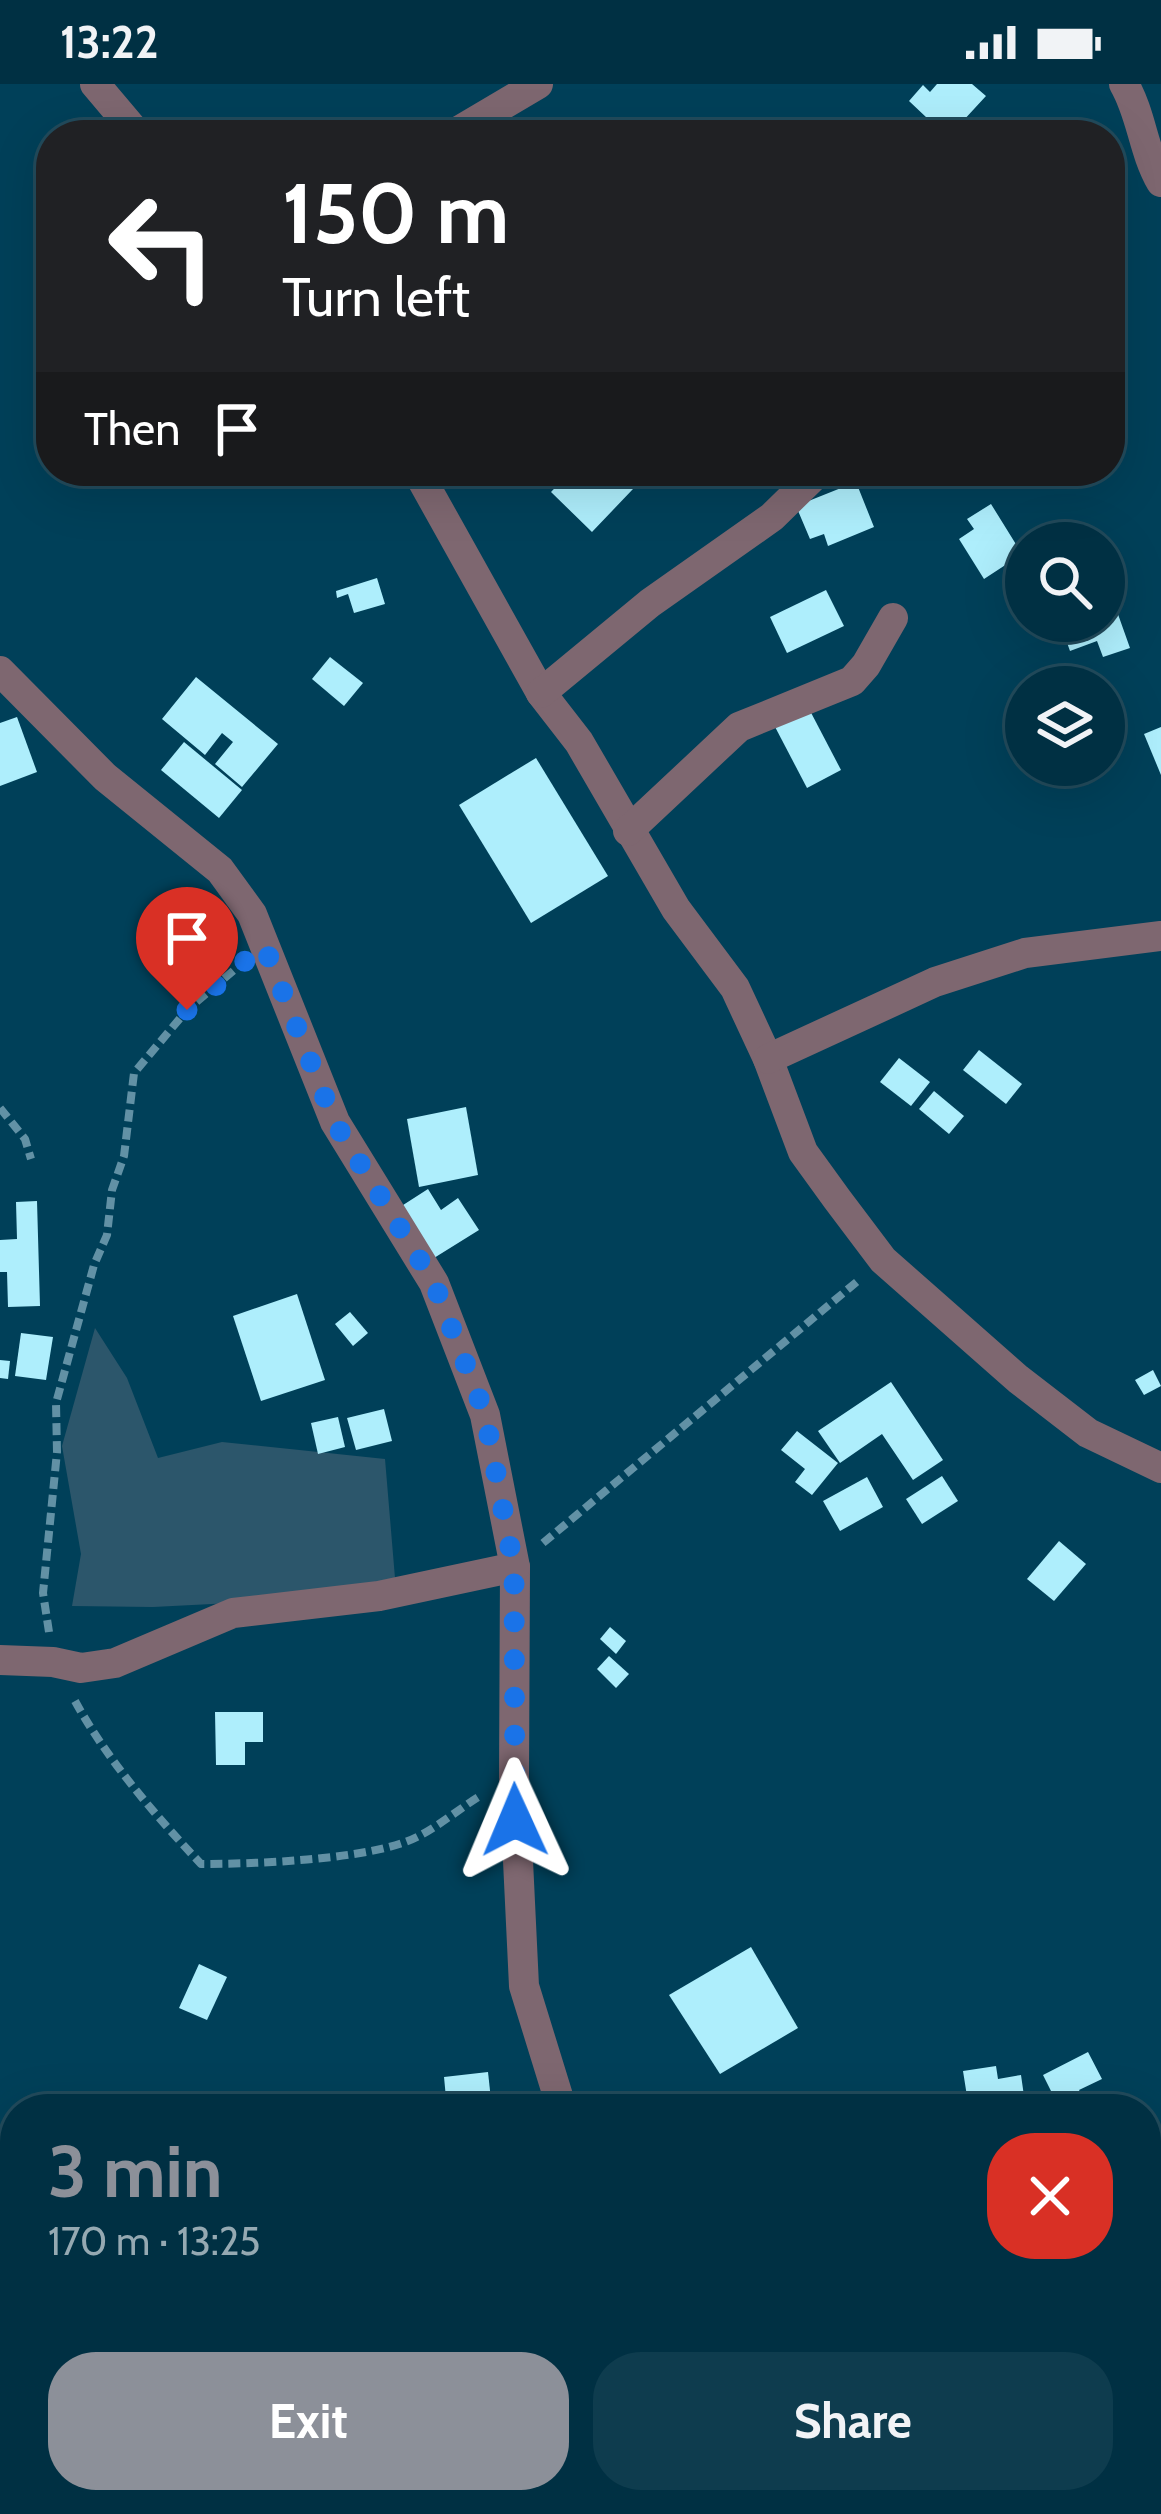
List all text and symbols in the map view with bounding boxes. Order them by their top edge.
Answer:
text: 13:22 [60,15,158,69]
text: 150 m [282,162,509,264]
icon: left [84,168,240,324]
text: Turn left [282,264,470,330]
icon: arrive [204,396,270,462]
text: Then [84,402,180,456]
map controls [1005,522,1125,786]
button: search [1005,522,1125,642]
button: layers [1005,666,1125,786]
pin [136,887,238,1010]
icon: arrive [154,905,220,971]
position arrow [452,1757,578,1883]
text: 3 min [48,2128,223,2215]
button: close [987,2133,1113,2259]
text: 170 m · 13:25 [48,2217,260,2265]
button: Exit [48,2352,569,2490]
button: Share [593,2352,1113,2490]

